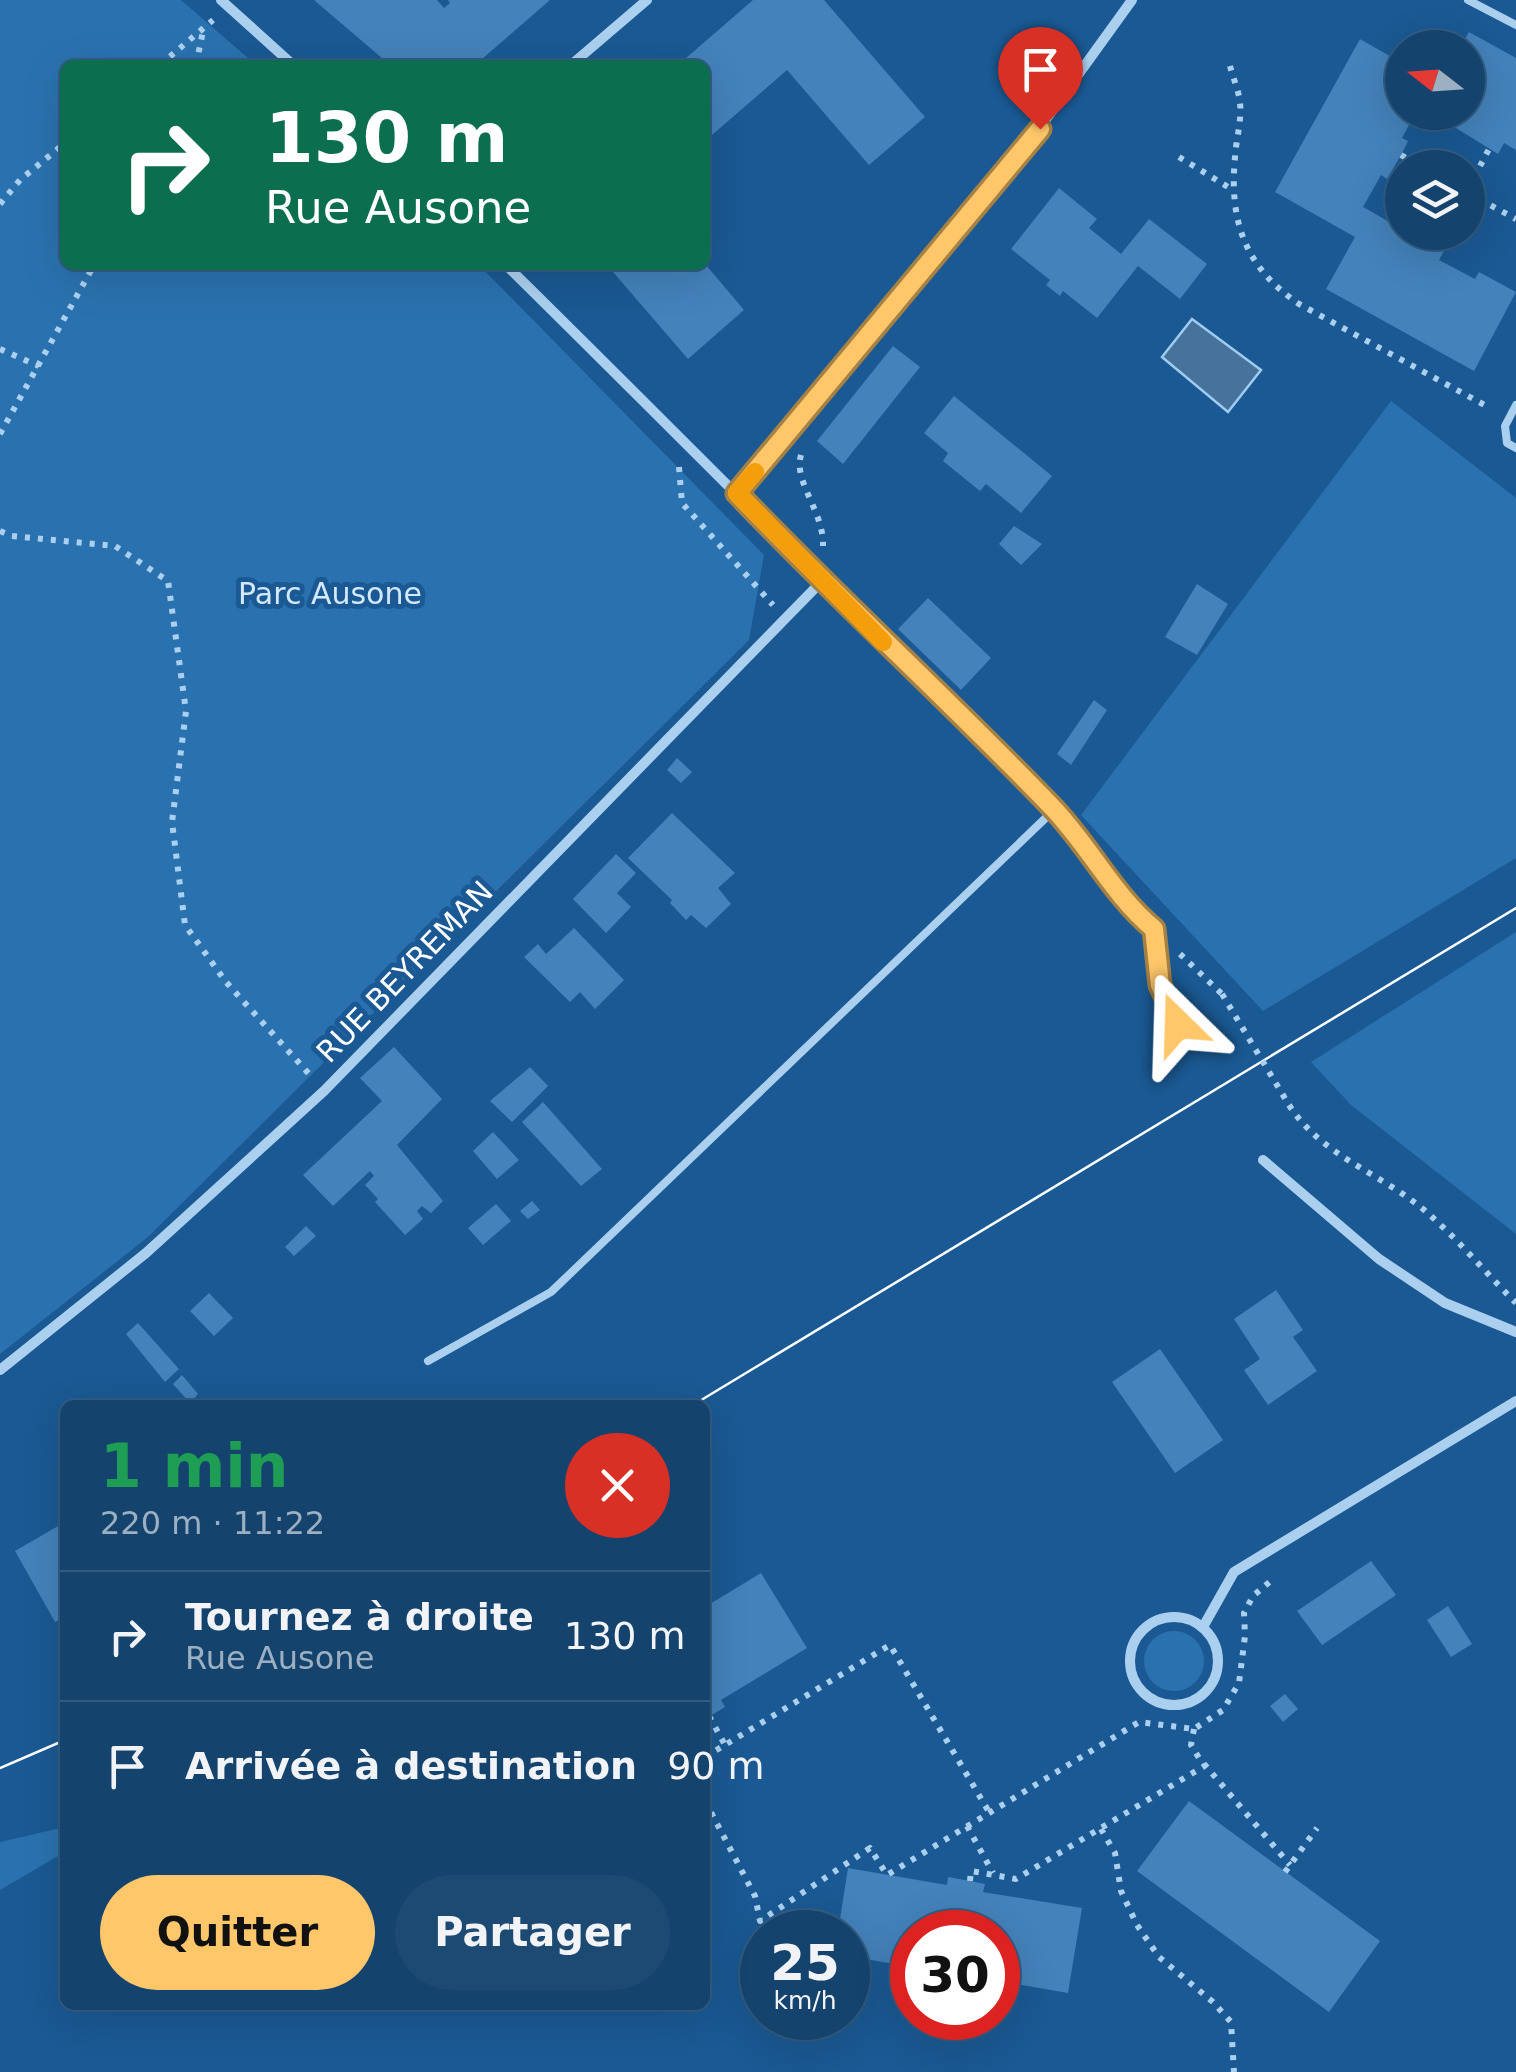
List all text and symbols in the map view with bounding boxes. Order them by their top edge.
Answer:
pin [998,27,1083,130]
north arrow [1385,30,1485,130]
map controls [1385,30,1485,250]
icon: arrive [1013,42,1068,97]
text: 130 m [265,97,508,179]
icon: right [100,100,230,230]
button: layers [1385,150,1485,250]
text: Rue Ausone [265,181,531,234]
park label: Parc Ausone [238,576,422,611]
street label: RUE BEYREMAN [309,874,500,1069]
position arrow [1126,972,1230,1076]
text: 1 min [100,1431,288,1501]
button: close [565,1433,670,1538]
text: 220 m · 11:22 [100,1504,325,1542]
text: Tournez à droite [185,1595,534,1639]
icon: right [100,1609,155,1664]
text: 130 m [564,1614,685,1658]
text: Rue Ausone [185,1639,374,1677]
icon: arrive [100,1739,155,1794]
text: Arrivée à destination [185,1744,637,1788]
text: 90 m [667,1744,765,1788]
button: Quitter [100,1875,375,1990]
button: Partager [395,1875,670,1990]
speed limit sign: 30 [890,1910,1020,2040]
text: 25 [770,1934,840,1992]
text: km/h [773,1986,837,2015]

